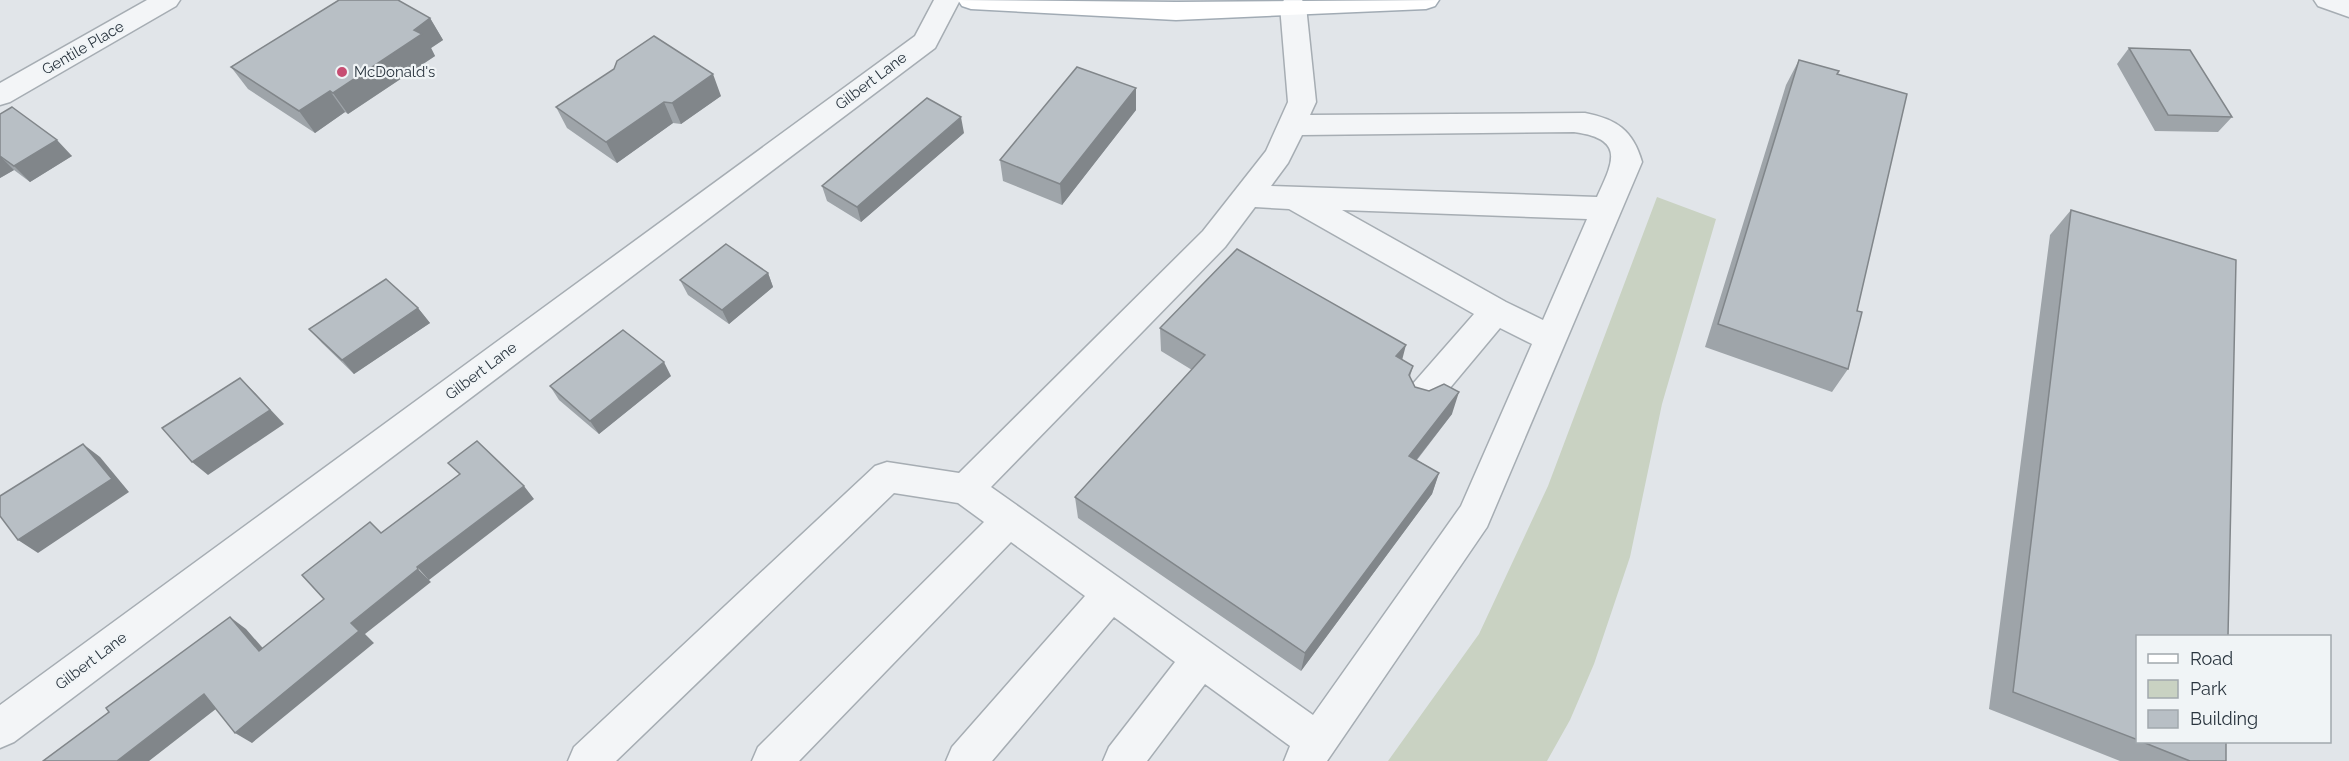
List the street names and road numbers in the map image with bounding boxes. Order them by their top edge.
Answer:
street label: Gentile Place [39,17,127,79]
street label: Gilbert Lane [832,48,910,114]
street label: Gilbert Lane [442,338,520,404]
street label: Gilbert Lane [52,628,130,694]

